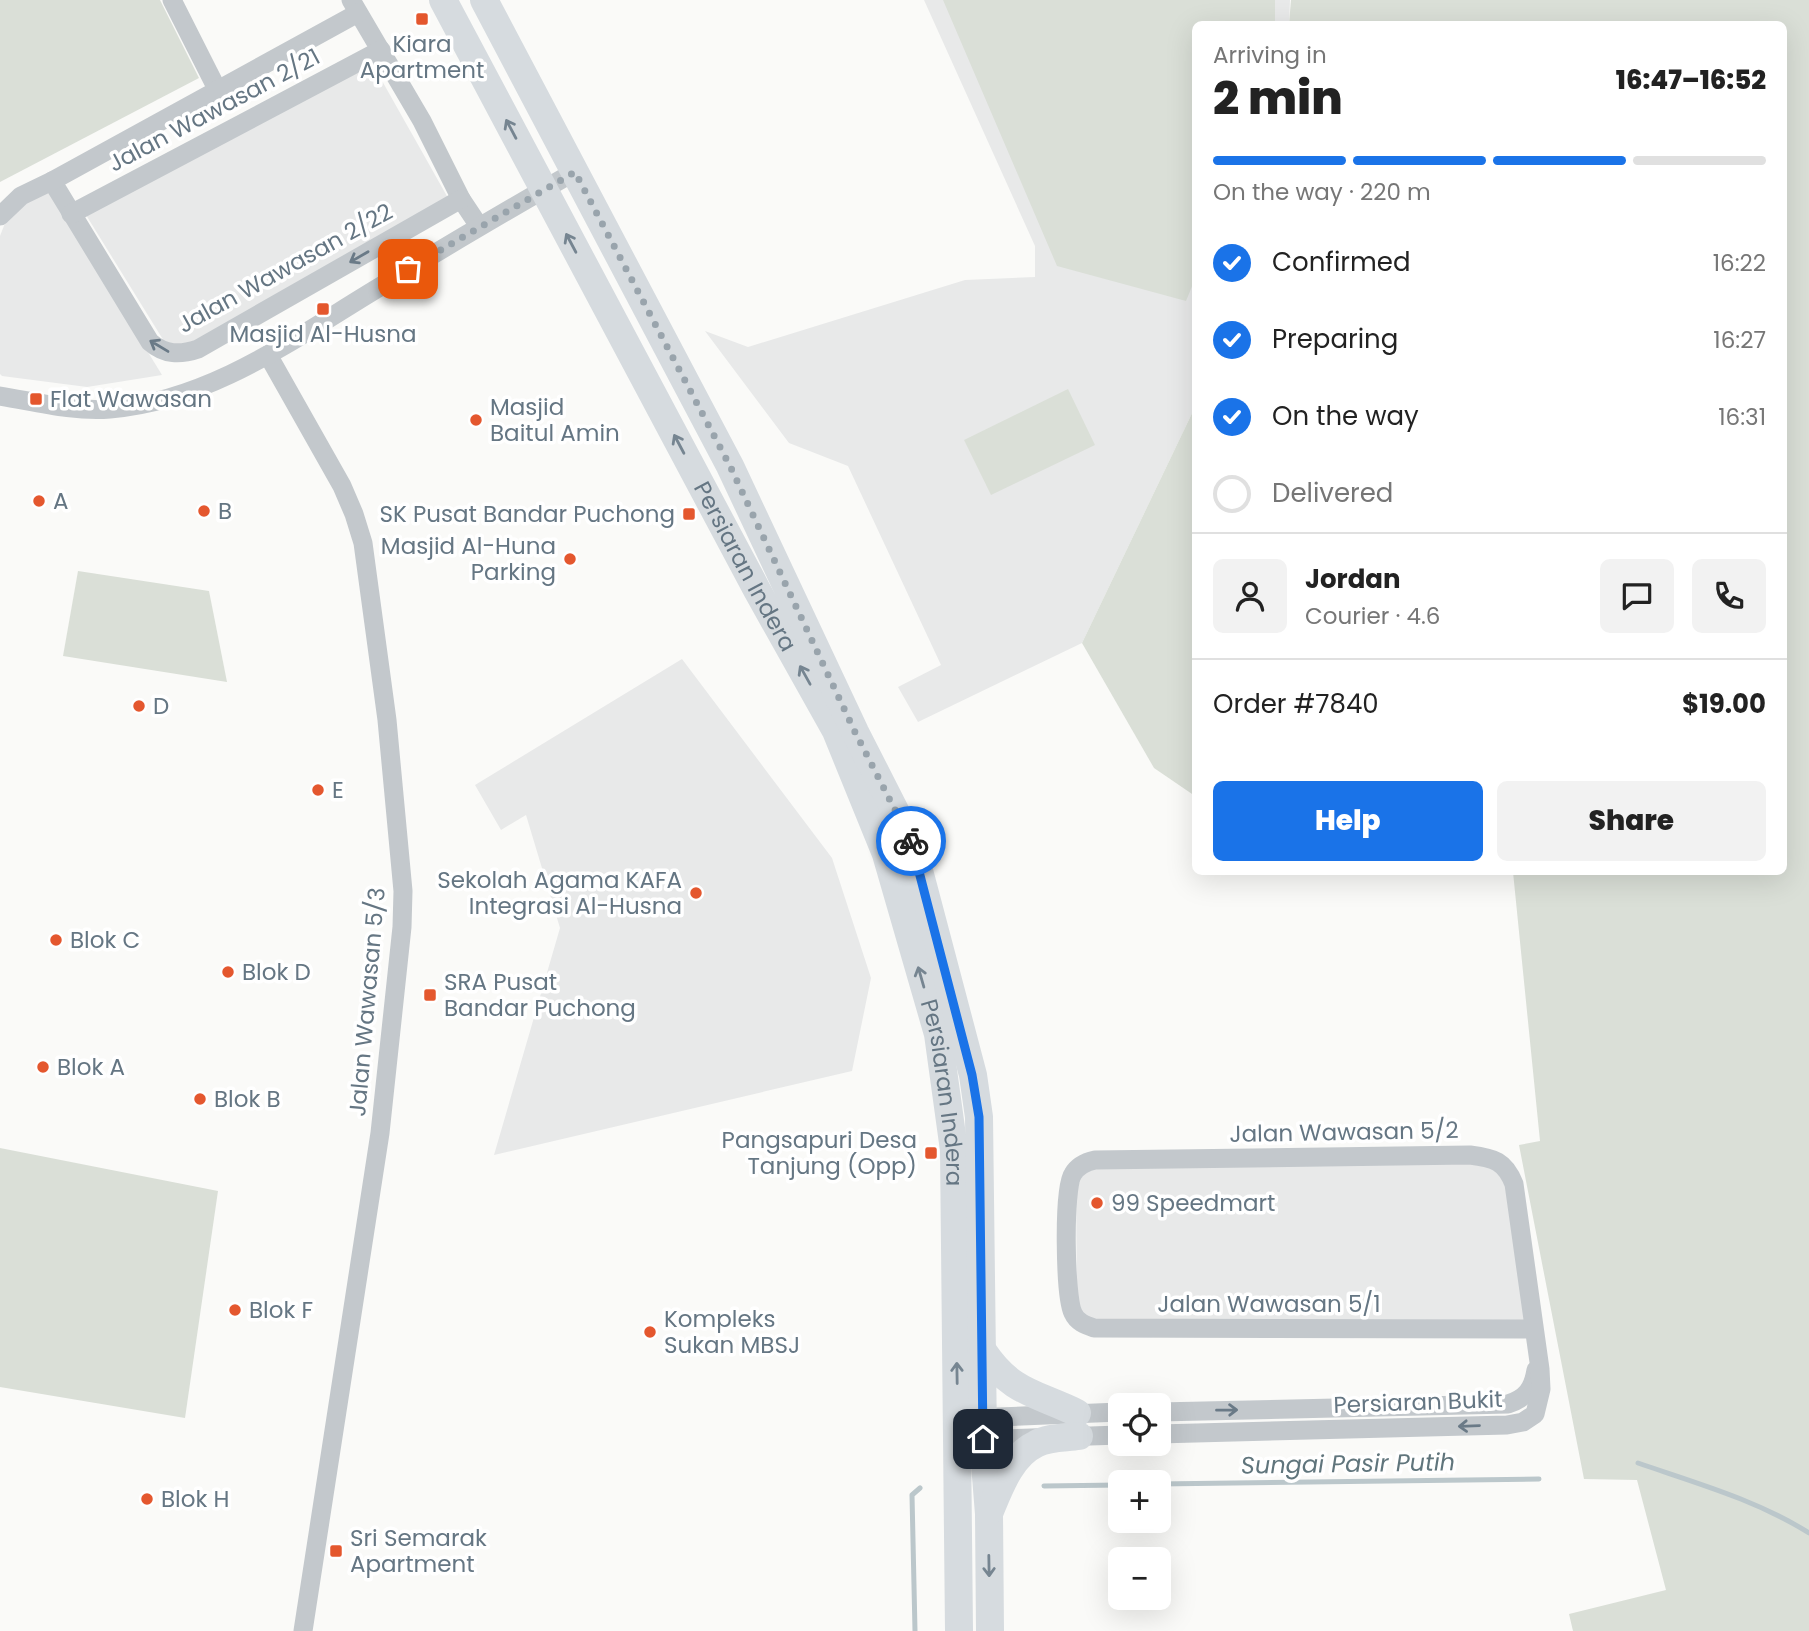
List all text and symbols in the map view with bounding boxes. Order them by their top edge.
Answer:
marker: Kiara Apartment [414,11,430,27]
place label: Kiara Apartment [360,28,484,86]
text: Arriving in [1213,39,1327,71]
street label: Jalan Wawasan 2/21 [103,41,325,179]
text: 16:47–16:52 [1616,62,1766,98]
text: 2 min [1213,66,1343,130]
one-way arrow [504,120,518,140]
text: On the way · 220 m [1213,176,1431,208]
street label: Jalan Wawasan 2/22 [172,196,398,340]
one-way arrow [564,233,578,254]
pin [378,239,438,299]
icon: check [1213,244,1251,282]
text: Confirmed [1272,244,1410,280]
text: 16:22 [1713,247,1766,279]
icon: bag [389,250,427,288]
one-way arrow [349,251,370,264]
marker: Masjid Al-Husna [315,301,331,317]
place label: Masjid Al-Husna [229,318,417,350]
icon: check [1213,321,1251,359]
text: Preparing [1272,321,1398,357]
text: 16:27 [1713,324,1766,356]
one-way arrow [150,339,169,354]
place label: Flat Wawasan [50,383,212,415]
marker: Flat Wawasan [28,391,44,407]
place label: Masjid Baitul Amin [490,391,620,449]
icon: check [1213,398,1251,436]
text: On the way [1272,398,1419,434]
text: 16:31 [1718,401,1766,433]
marker: Masjid Baitul Amin [468,412,484,428]
one-way arrow [672,434,685,455]
text: Delivered [1272,475,1393,511]
street label: Persiaran Indera [686,476,804,657]
place label: A [53,485,69,517]
marker: A [31,493,47,509]
place label: B [218,495,232,527]
place label: SK Pusat Bandar Puchong [380,498,675,530]
marker: B [196,503,212,519]
marker: SK Pusat Bandar Puchong [681,506,697,522]
place label: Masjid Al-Huna Parking [381,530,556,588]
marker: Masjid Al-Huna Parking [562,551,578,567]
button: person [1213,559,1287,633]
button: chat [1600,559,1674,633]
button: phone [1692,559,1766,633]
text: Jordan [1305,561,1401,597]
text: Courier · 4.6 [1305,600,1440,632]
one-way arrow [798,665,812,685]
text: Order #7840 [1213,686,1379,722]
text: $19.00 [1682,686,1766,722]
place label: D [153,690,169,722]
marker: D [131,698,147,714]
place label: E [332,774,344,806]
button: Help [1213,781,1483,861]
button: Share [1497,781,1766,861]
marker: E [310,782,326,798]
courier [876,806,946,876]
icon: bike [892,822,930,860]
place label: Sekolah Agama KAFA Integrasi Al-Husna [437,864,682,922]
marker: Sekolah Agama KAFA Integrasi Al-Husna [688,885,704,901]
street label: Jalan Wawasan 5/3 [341,886,393,1118]
place label: Blok C [70,924,140,956]
marker: Blok C [48,932,64,948]
place label: Blok D [242,956,311,988]
marker: Blok D [220,964,236,980]
place label: SRA Pusat Bandar Puchong [444,966,636,1024]
one-way arrow [913,967,926,989]
marker: SRA Pusat Bandar Puchong [422,987,438,1003]
street label: Persiaran Indera [913,995,970,1186]
place label: Blok A [57,1051,125,1083]
marker: Blok A [35,1059,51,1075]
place label: Blok B [214,1083,281,1115]
marker: Blok B [192,1091,208,1107]
street label: Jalan Wawasan 5/2 [1229,1114,1459,1150]
place label: Pangsapuri Desa Tanjung (Opp) [722,1124,917,1182]
marker: Pangsapuri Desa Tanjung (Opp) [923,1145,939,1161]
place label: 99 Speedmart [1111,1187,1275,1219]
marker: 99 Speedmart [1089,1195,1105,1211]
street label: Jalan Wawasan 5/1 [1157,1288,1381,1320]
place label: Blok F [249,1294,313,1326]
marker: Blok F [227,1302,243,1318]
place label: Kompleks Sukan MBSJ [664,1303,800,1361]
marker: Kompleks Sukan MBSJ [642,1324,658,1340]
one-way arrow [950,1361,964,1384]
street label: Persiaran Bukit [1333,1383,1503,1421]
map controls [1108,1393,1171,1610]
button: locate [1108,1393,1171,1456]
one-way arrow [1215,1404,1238,1417]
pin [953,1409,1013,1469]
one-way arrow [1458,1419,1481,1432]
icon: home [964,1420,1002,1458]
water label: Sungai Pasir Putih [1241,1445,1455,1482]
button: + [1108,1470,1171,1533]
place label: Blok H [161,1483,229,1515]
marker: Blok H [139,1491,155,1507]
place label: Sri Semarak Apartment [350,1522,487,1580]
marker: Sri Semarak Apartment [328,1543,344,1559]
button: − [1108,1547,1171,1610]
one-way arrow [983,1554,996,1577]

